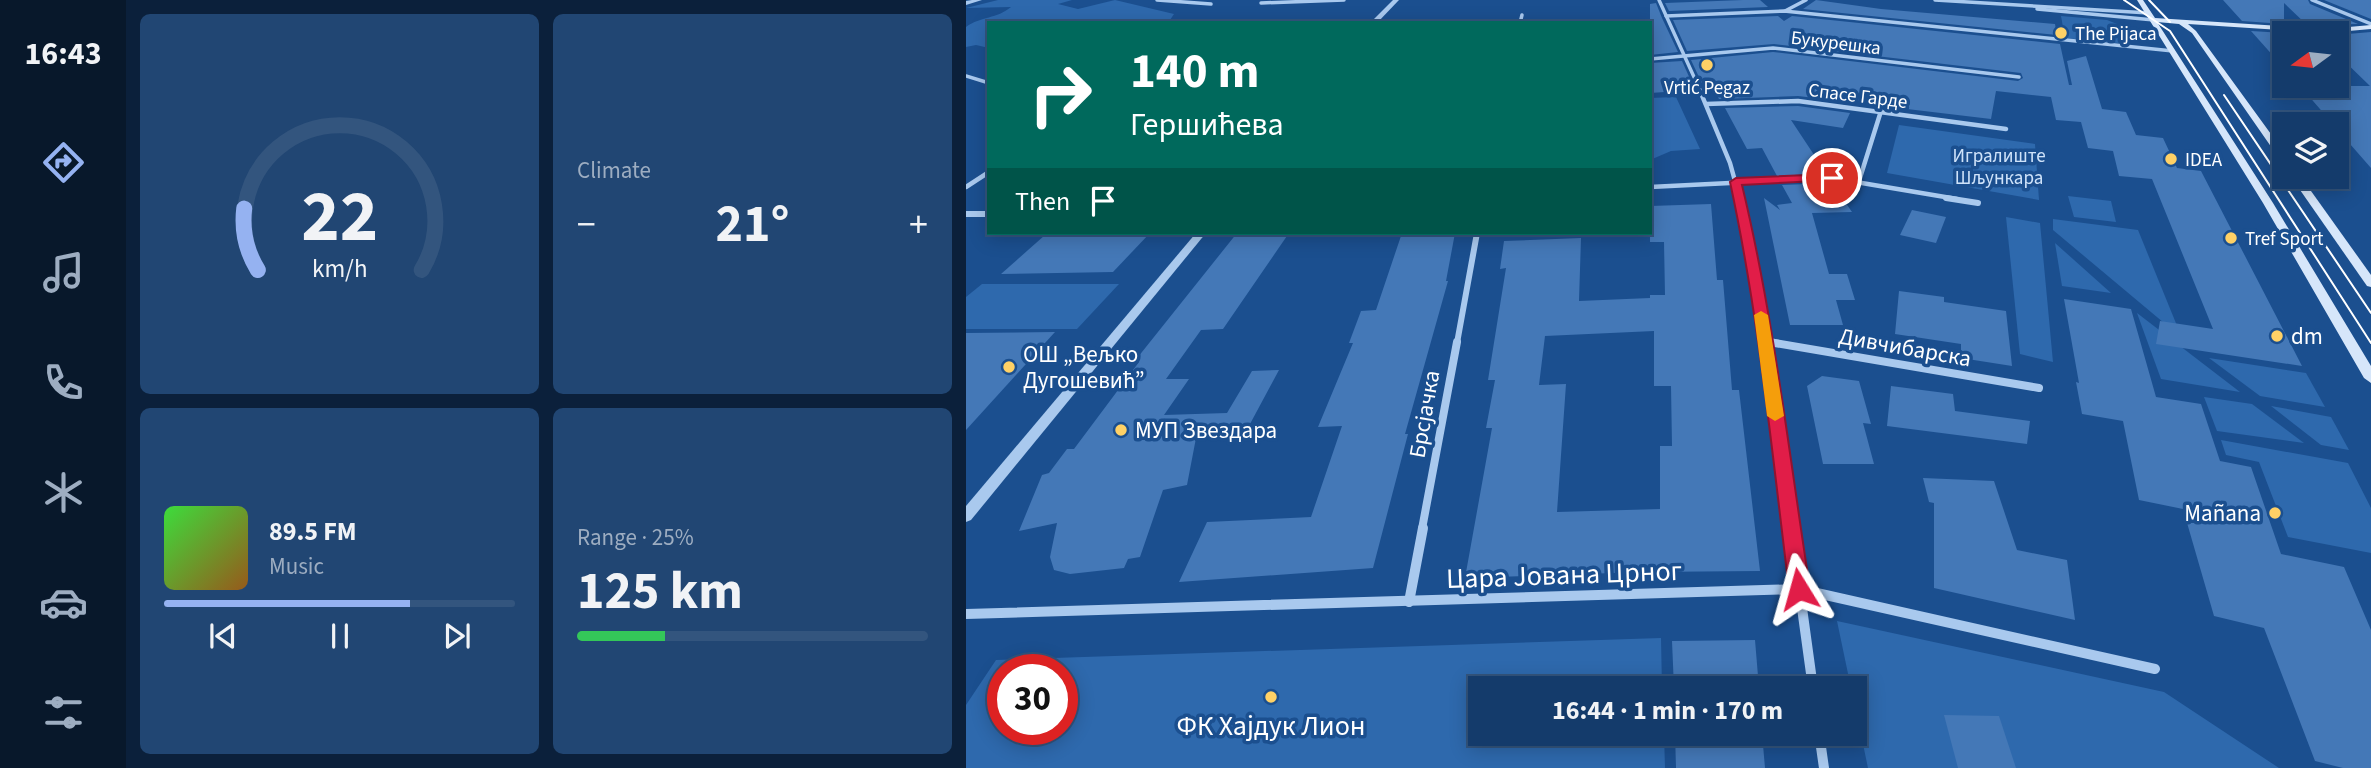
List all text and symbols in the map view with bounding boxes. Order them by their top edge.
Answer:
place label: The Pijaca [2075,21,2157,48]
north arrow [2272,21,2348,98]
map controls [2272,21,2349,189]
street label: Букурешка [1789,25,1882,62]
marker: The Pijaca [2053,25,2069,41]
text: 16:43 [24,31,102,77]
text: 140 m [1130,37,1259,107]
icon: right [1015,49,1106,140]
marker: Vrtić Pegaz [1699,57,1715,73]
place label: Vrtić Pegaz [1664,75,1750,102]
street label: Спасе Гарде [1807,77,1909,116]
text: Гершићева [1130,102,1284,148]
button: layers [2272,112,2349,189]
icon: directions [39,138,88,187]
park label: Игралиште Шљункара [1952,143,2046,192]
place label: IDEA [2185,147,2223,174]
pin [1802,148,1862,208]
marker: IDEA [2163,151,2179,167]
text: Climate [577,154,651,187]
icon: arrive [1813,159,1851,197]
text: 22 [301,165,378,269]
icon: arrive [1084,182,1122,220]
text: Then [1015,183,1070,220]
text: 21° [716,188,789,262]
text: − [577,198,596,252]
text: + [909,198,928,252]
place label: Tref Sport [2245,226,2324,253]
marker: Tref Sport [2223,230,2239,246]
icon: music [39,248,88,297]
text: km/h [312,251,367,287]
street label: Дивчибарска [1836,320,1974,375]
place label: dm [2291,320,2323,353]
marker: dm [2269,328,2285,344]
place label: ОШ „Вељко Дугошевић” [1023,338,1145,397]
icon: phone [39,358,88,407]
marker: ОШ „Вељко Дугошевић” [1001,359,1017,375]
street label: Брсјачка [1401,368,1448,460]
place label: МУП Звездара [1135,414,1277,447]
marker: МУП Звездара [1113,422,1129,438]
icon: climate [39,468,88,517]
place label: Mañana [2184,497,2261,530]
marker: Mañana [2267,505,2283,521]
text: 89.5 FM [269,513,357,550]
text: Range · 25% [577,521,694,554]
text: Music [269,550,324,583]
street label: Цара Јована Црног [1445,551,1683,599]
position arrow [1762,552,1836,626]
text: 125 km [577,555,743,629]
icon: car [39,578,88,627]
icon: previous [204,617,242,655]
icon: pause [321,617,359,655]
icon: next [438,617,476,655]
speed limit sign: 30 [987,654,1078,745]
icon: filters [39,688,88,737]
marker: ФК Хајдук Лион [1263,689,1279,705]
text: 16:44 · 1 min · 170 m [1552,692,1783,729]
place label: ФК Хајдук Лион [1176,706,1366,746]

